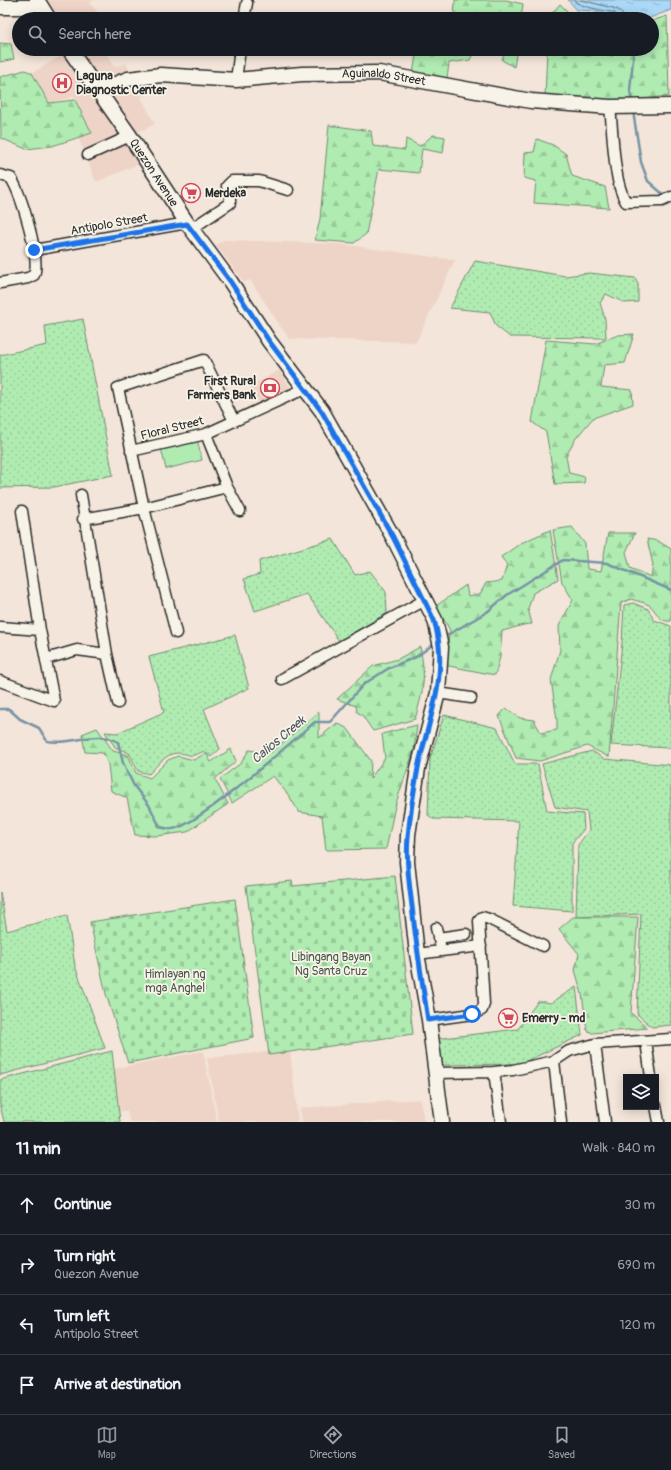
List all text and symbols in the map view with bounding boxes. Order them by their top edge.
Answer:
search box [12,12,659,56]
icon: search [26,23,48,45]
text: Search here [58,25,131,44]
street label: Aguinaldo Street [342,66,427,89]
place label: Laguna Diagnostic Center [76,69,167,98]
hospital icon: Laguna Diagnostic Center [51,72,73,94]
street label: Quezon Avenue [126,136,181,210]
supermarket icon: Merdeka [180,182,202,204]
place label: Merdeka [205,186,247,201]
street label: Antipolo Street [69,210,149,239]
route end [25,241,43,259]
place label: First Rural Farmers Bank [187,374,257,403]
bank icon: First Rural Farmers Bank [259,377,281,399]
street label: Floral Street [139,413,205,444]
water label: Calios Creek [248,712,310,767]
park label: Libingang Bayan Ng Santa Cruz [291,950,371,979]
park label: Himlayan ng mga Anghel [144,967,206,996]
route start [463,1005,481,1023]
supermarket icon: Emerry - md [497,1007,519,1029]
place label: Emerry - md [522,1011,585,1026]
map controls [623,1074,659,1110]
button: layers [623,1074,659,1110]
text: 11 min [16,1138,61,1159]
text: Walk · 840 m [582,1140,655,1156]
icon: ahead [16,1194,38,1216]
text: Continue [54,1195,112,1214]
text: 30 m [625,1197,655,1213]
text: Turn right [54,1247,115,1266]
icon: right [16,1254,38,1276]
text: 690 m [617,1257,655,1273]
text: Quezon Avenue [54,1266,139,1282]
text: Turn left [54,1307,110,1326]
icon: left [16,1314,38,1336]
text: 120 m [619,1317,655,1333]
text: Antipolo Street [54,1326,139,1342]
icon: arrive [16,1374,38,1396]
text: Arrive at destination [54,1375,181,1394]
tab: Map [96,1424,118,1461]
tab: Directions [310,1424,356,1461]
tab: Saved [548,1424,575,1461]

